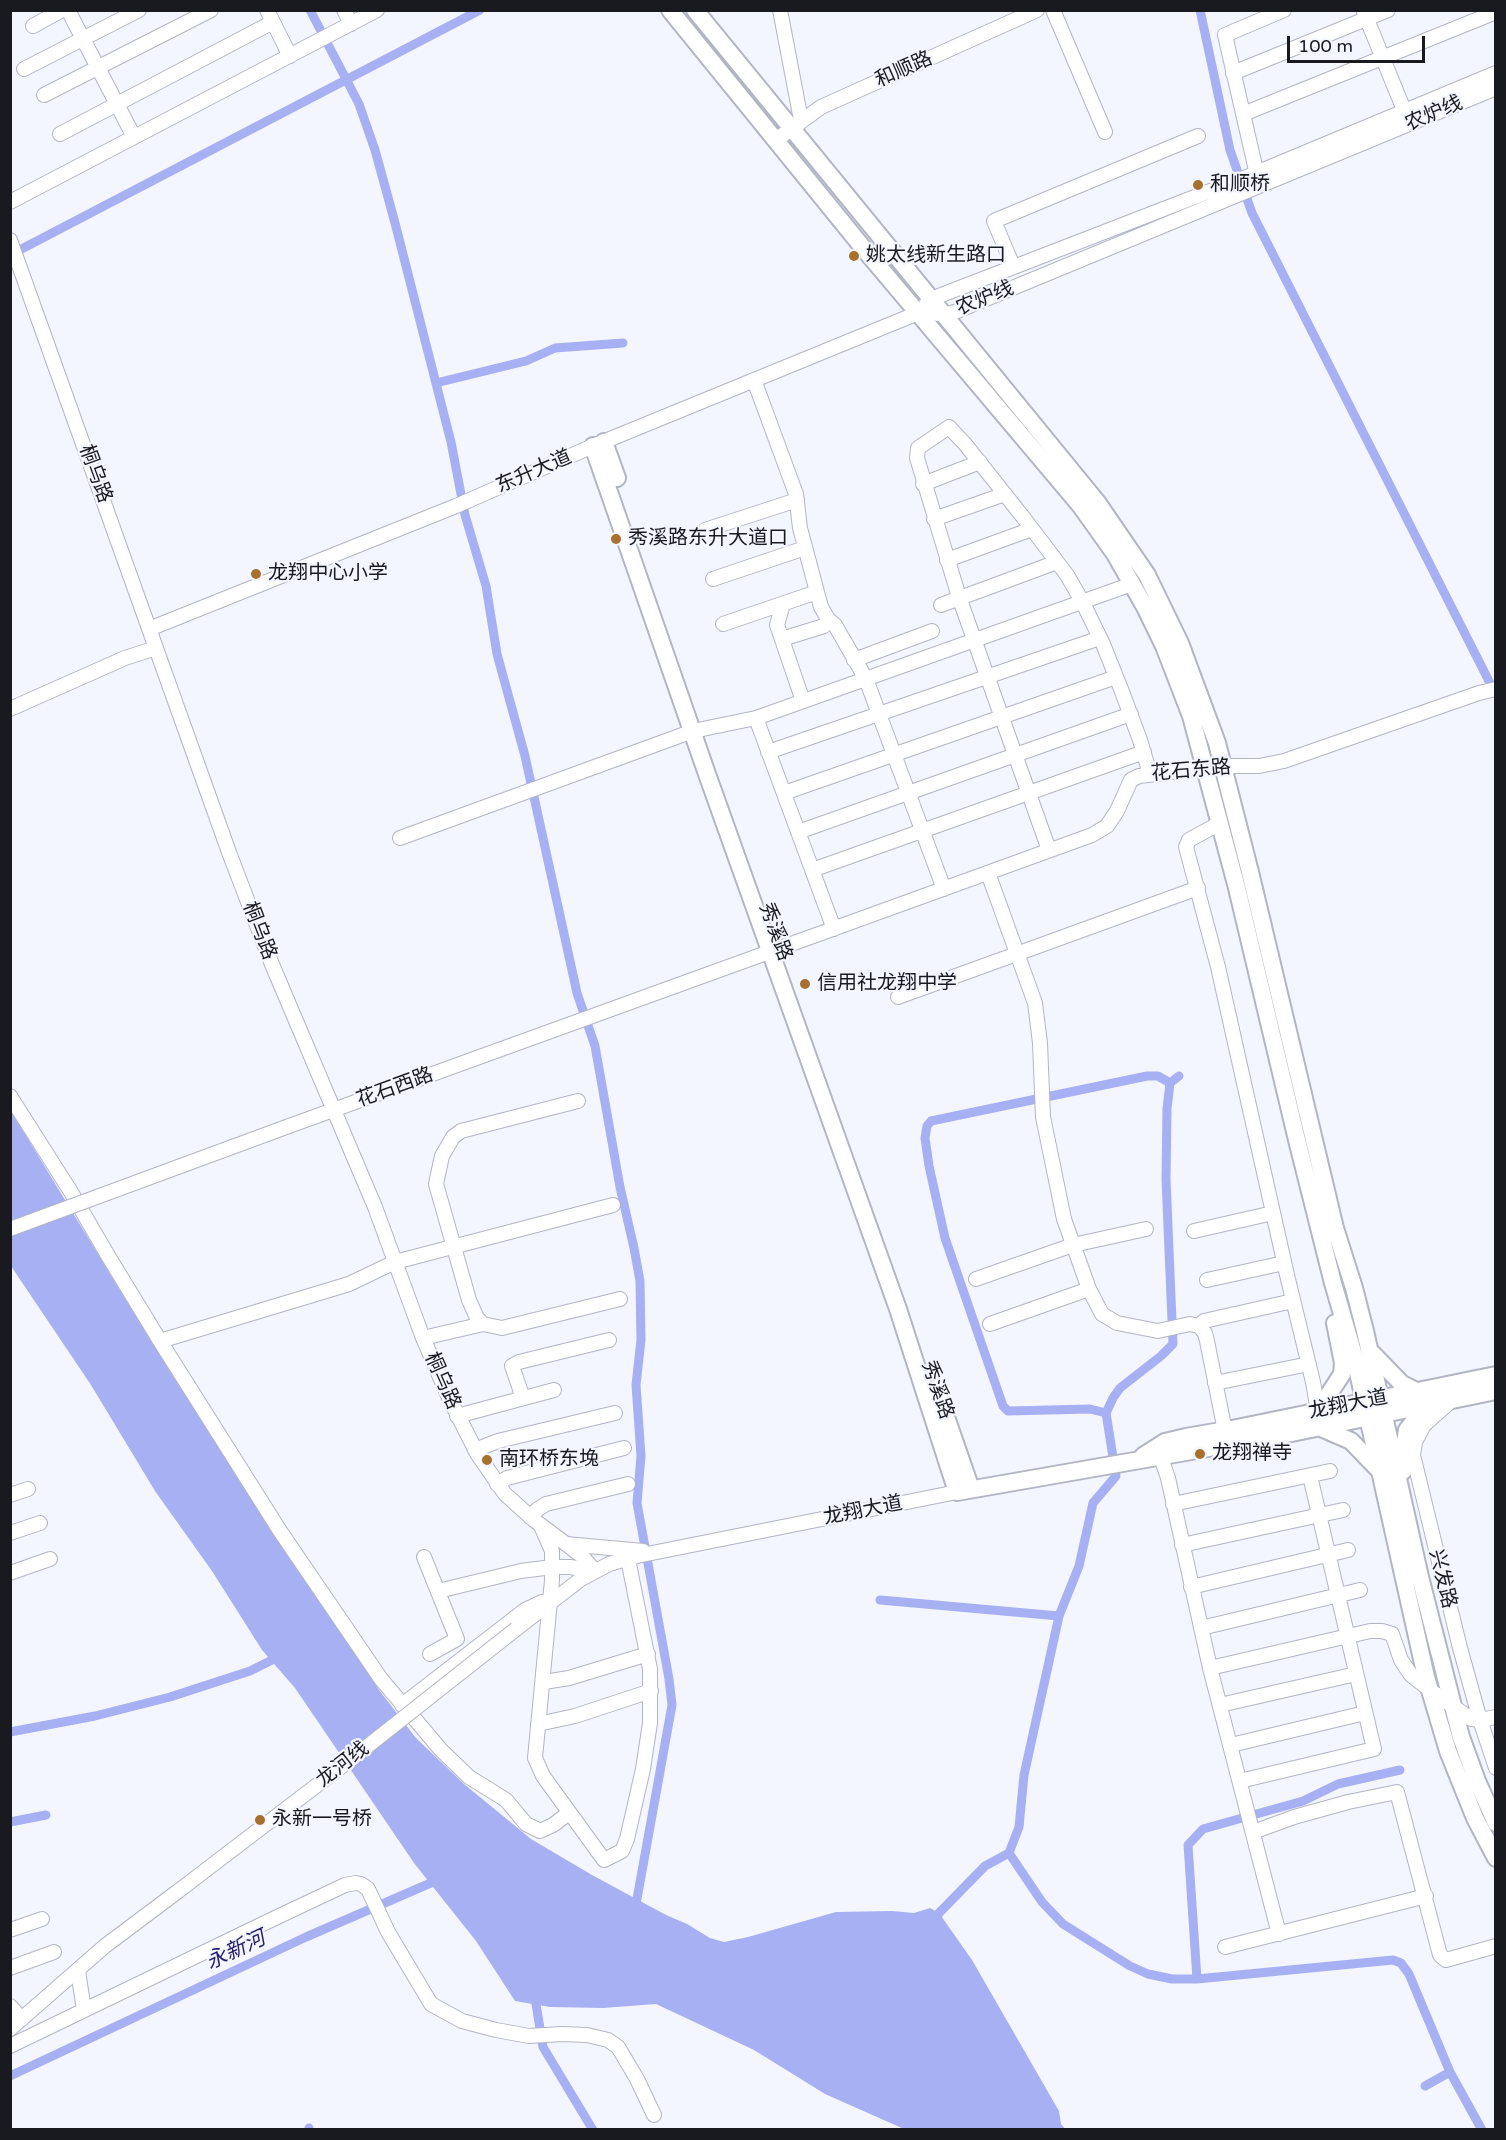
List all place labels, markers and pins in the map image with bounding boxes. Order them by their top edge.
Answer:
place label: 和顺桥 [1210,173,1270,197]
marker: 和顺桥 [1191,178,1205,192]
place label: 姚太线新生路口 [866,244,1006,268]
marker: 姚太线新生路口 [847,249,861,263]
place label: 秀溪路东升大道口 [628,527,788,551]
marker: 秀溪路东升大道口 [609,532,623,546]
place label: 龙翔中心小学 [268,562,388,586]
marker: 龙翔中心小学 [249,567,263,581]
place label: 信用社龙翔中学 [817,972,957,996]
marker: 信用社龙翔中学 [798,977,812,991]
place label: 龙翔禅寺 [1212,1442,1292,1466]
marker: 龙翔禅寺 [1193,1447,1207,1461]
place label: 南环桥东堍 [499,1448,599,1472]
marker: 南环桥东堍 [480,1453,494,1467]
place label: 永新一号桥 [272,1808,372,1832]
marker: 永新一号桥 [253,1813,267,1827]

